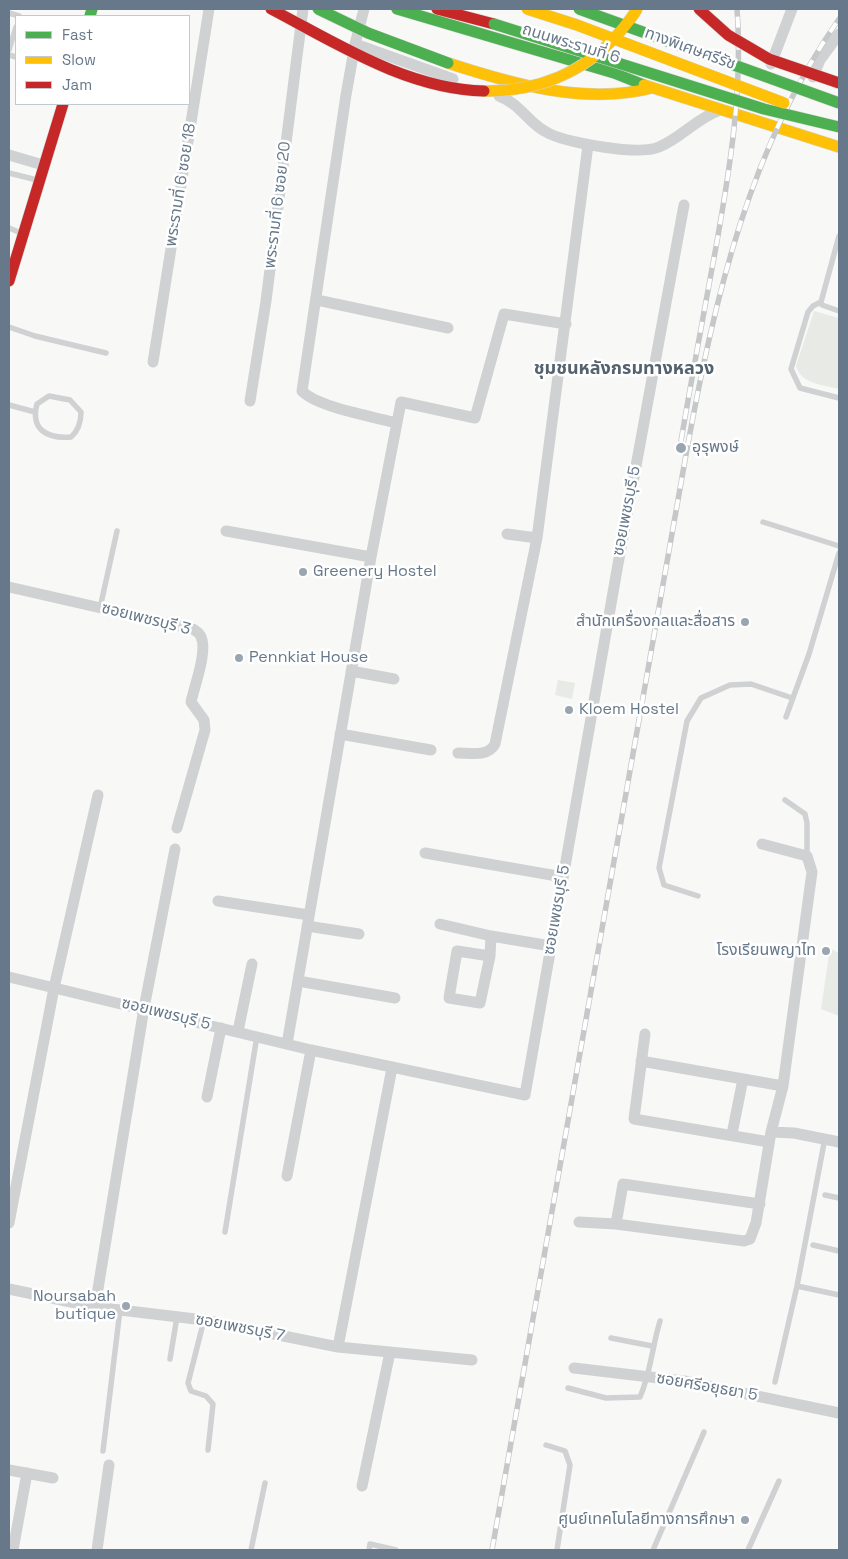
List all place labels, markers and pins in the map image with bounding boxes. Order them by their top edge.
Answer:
place label: อุรุพงษ์ [692,438,739,458]
marker: อุรุพงษ์ [674,441,688,455]
place label: Greenery Hostel [313,562,437,582]
marker: Greenery Hostel [297,566,309,578]
place label: สำนักเครื่องกลและสื่อสาร [576,612,735,632]
marker: สำนักเครื่องกลและสื่อสาร [739,616,751,628]
place label: Pennkiat House [249,648,368,668]
marker: Pennkiat House [233,652,245,664]
place label: Kloem Hostel [579,700,679,720]
marker: Kloem Hostel [563,704,575,716]
place label: โรงเรียนพญาไท [716,941,816,961]
marker: โรงเรียนพญาไท [820,945,832,957]
place label: Noursabah butique [33,1287,116,1325]
marker: Noursabah butique [120,1300,132,1312]
place label: ศูนย์เทคโนโลยีทางการศึกษา [558,1510,735,1530]
marker: ศูนย์เทคโนโลยีทางการศึกษา [739,1514,751,1526]

